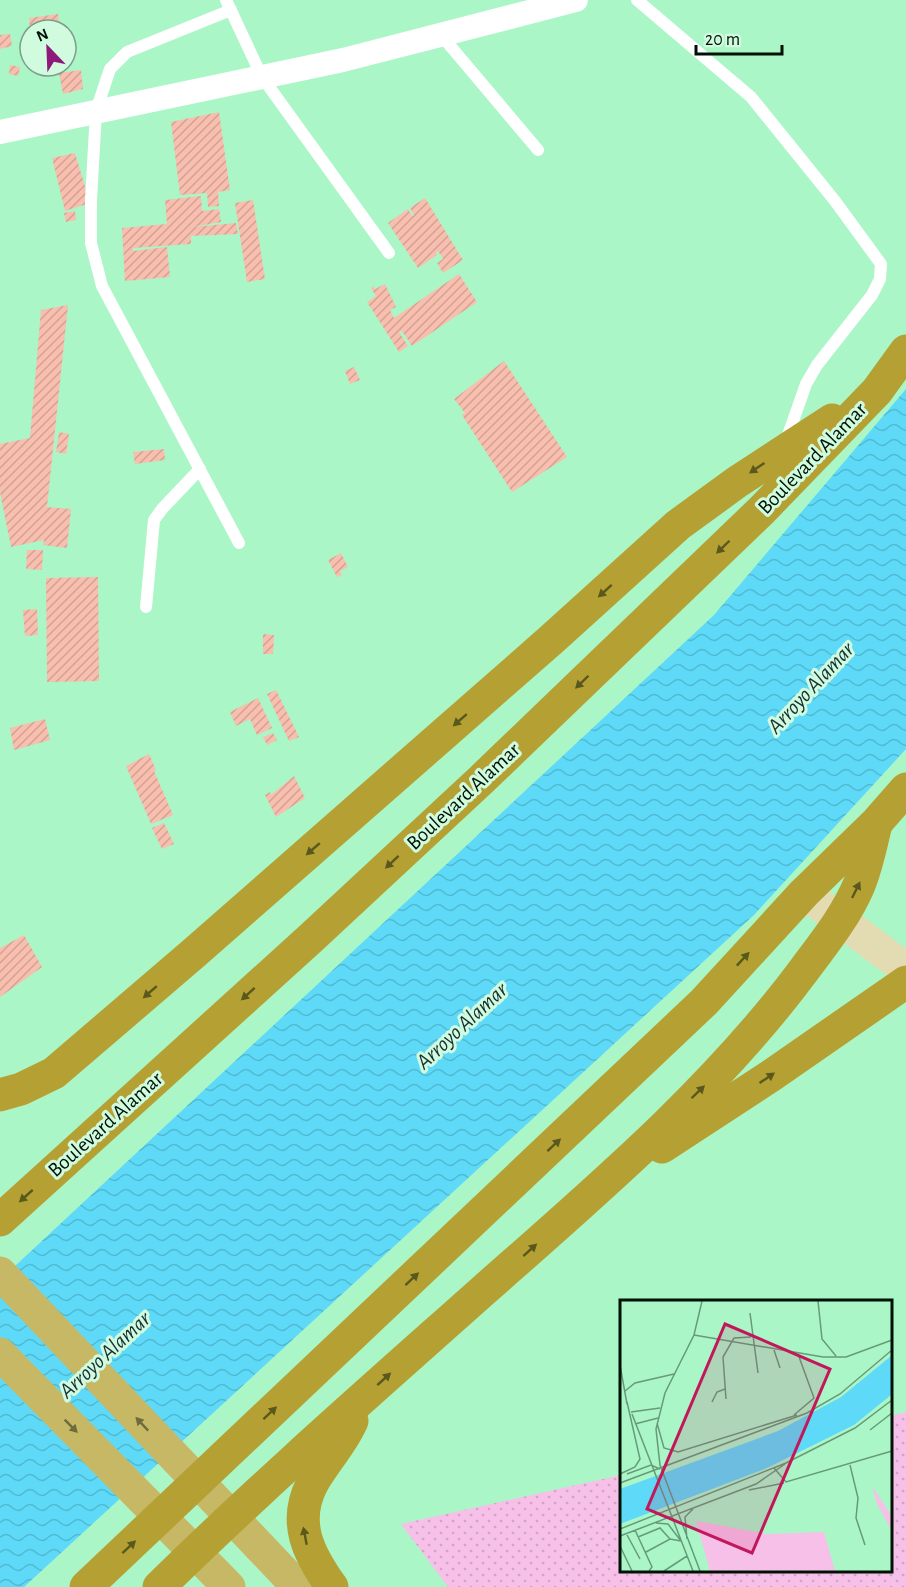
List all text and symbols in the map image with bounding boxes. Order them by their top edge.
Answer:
north arrow [18,18,78,78]
scale bar [696,18,782,56]
text: N [34,26,51,45]
text: 20 m [705,31,740,49]
street label: Boulevard Alamar [754,398,871,518]
one-way arrow [749,462,765,473]
one-way arrow [716,540,731,553]
one-way arrow [599,583,613,597]
water label: Arroyo Alamar [763,637,859,738]
one-way arrow [575,675,590,689]
one-way arrow [453,713,468,726]
street label: Boulevard Alamar [403,739,524,854]
one-way arrow [306,842,321,855]
one-way arrow [385,855,399,869]
one-way arrow [852,881,861,898]
one-way arrow [736,952,750,966]
water label: Arroyo Alamar [411,978,512,1074]
one-way arrow [142,985,158,998]
one-way arrow [242,987,256,1001]
street label: Boulevard Alamar [44,1068,167,1181]
one-way arrow [759,1073,775,1084]
one-way arrow [691,1085,706,1099]
one-way arrow [546,1138,560,1152]
one-way arrow [19,1189,34,1202]
one-way arrow [522,1243,537,1257]
one-way arrow [405,1272,419,1286]
inset map [620,1300,891,1572]
water label: Arroyo Alamar [54,1307,155,1403]
one-way arrow [376,1373,391,1386]
one-way arrow [263,1406,277,1420]
one-way arrow [63,1418,77,1432]
one-way arrow [136,1418,150,1432]
one-way arrow [300,1526,309,1545]
one-way arrow [121,1540,136,1554]

